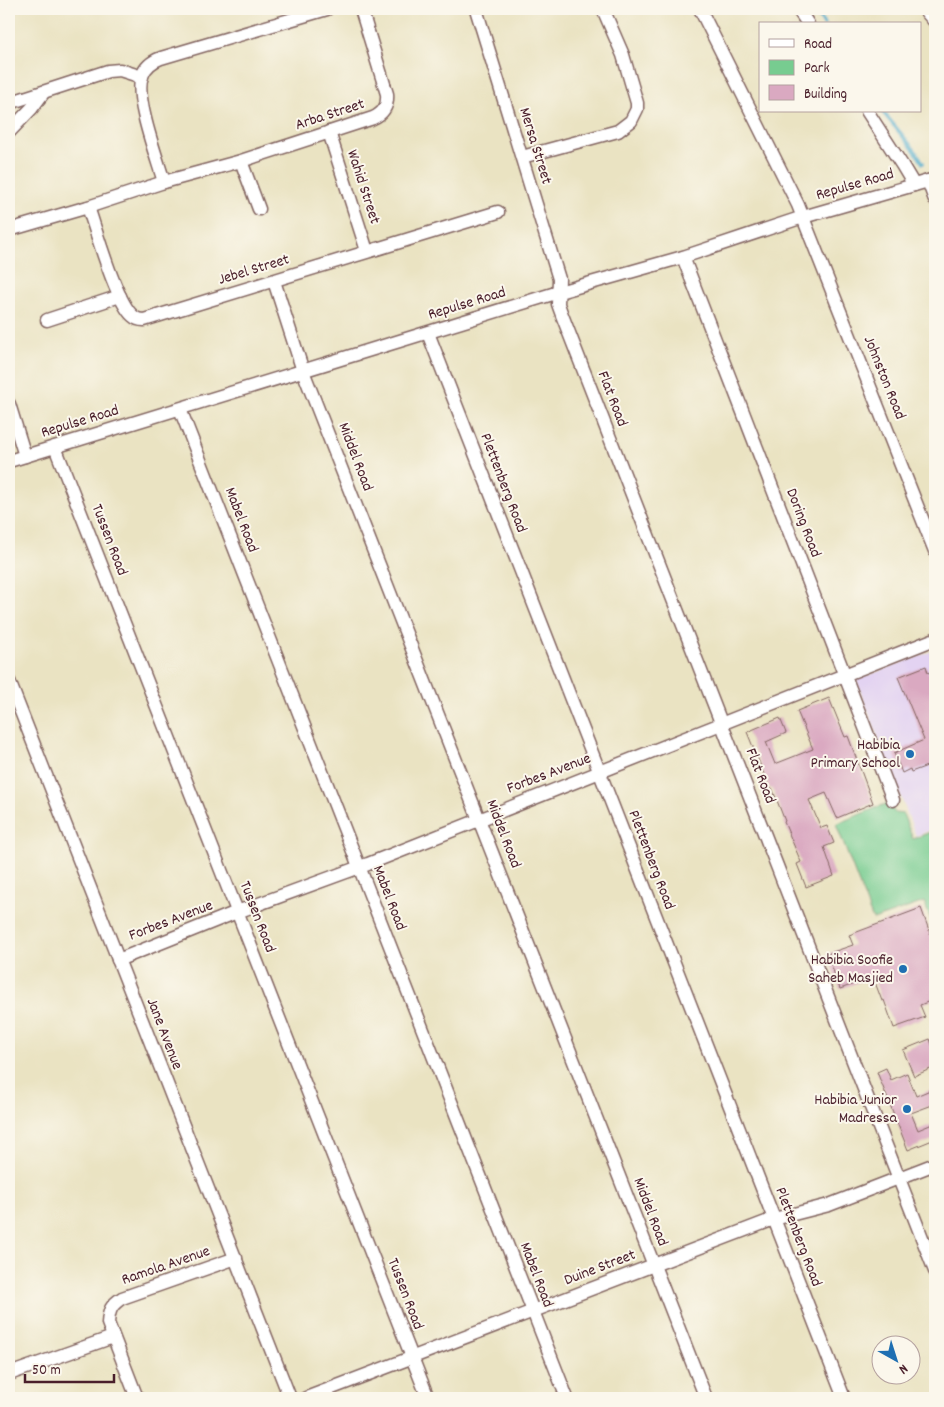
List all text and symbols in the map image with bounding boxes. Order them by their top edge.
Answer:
legend [759,22,922,112]
text: Road [804,34,832,56]
text: Park [804,58,830,80]
text: Building [804,84,847,106]
street label: Arba Street [292,93,368,137]
street label: Mersa Street [512,105,558,187]
street label: Wahid Street [340,147,386,227]
street label: Repulse Road [813,163,897,207]
street label: Jebel Street [216,248,292,292]
street label: Repulse Road [425,281,509,327]
street label: Johnston Road [857,333,911,423]
street label: Flat Road [591,368,633,430]
street label: Repulse Road [38,399,122,445]
street label: Middel Road [331,419,379,495]
street label: Plettenberg Road [473,430,533,536]
street label: Mabel Road [218,484,264,556]
street label: Doring Road [779,485,827,561]
street label: Tussen Road [85,501,133,579]
place label: Habibia Primary School [810,734,900,775]
street label: Flat Road [739,745,781,807]
street label: Forbes Avenue [504,747,594,801]
marker: Habibia Primary School [904,748,916,760]
street label: Middel Road [479,796,527,872]
street label: Plettenberg Road [621,807,681,913]
street label: Mabel Road [366,862,412,934]
street label: Tussen Road [233,878,281,956]
street label: Forbes Avenue [126,894,216,948]
place label: Habibia Soofie Saheb Masjied [808,949,893,990]
marker: Habibia Soofie Saheb Masjied [897,963,909,975]
street label: Jane Avenue [140,995,188,1073]
place label: Habibia Junior Madressa [814,1089,897,1130]
marker: Habibia Junior Madressa [901,1103,913,1115]
street label: Middel Road [626,1174,674,1250]
street label: Plettenberg Road [768,1184,828,1290]
street label: Mabel Road [513,1239,559,1311]
street label: Ramola Avenue [119,1240,213,1292]
street label: Duine Street [561,1244,639,1292]
street label: Tussen Road [381,1255,429,1333]
north arrow [872,1334,922,1384]
scale bar [25,1352,114,1384]
text: N [894,1359,912,1379]
text: 50 m [32,1360,61,1382]

